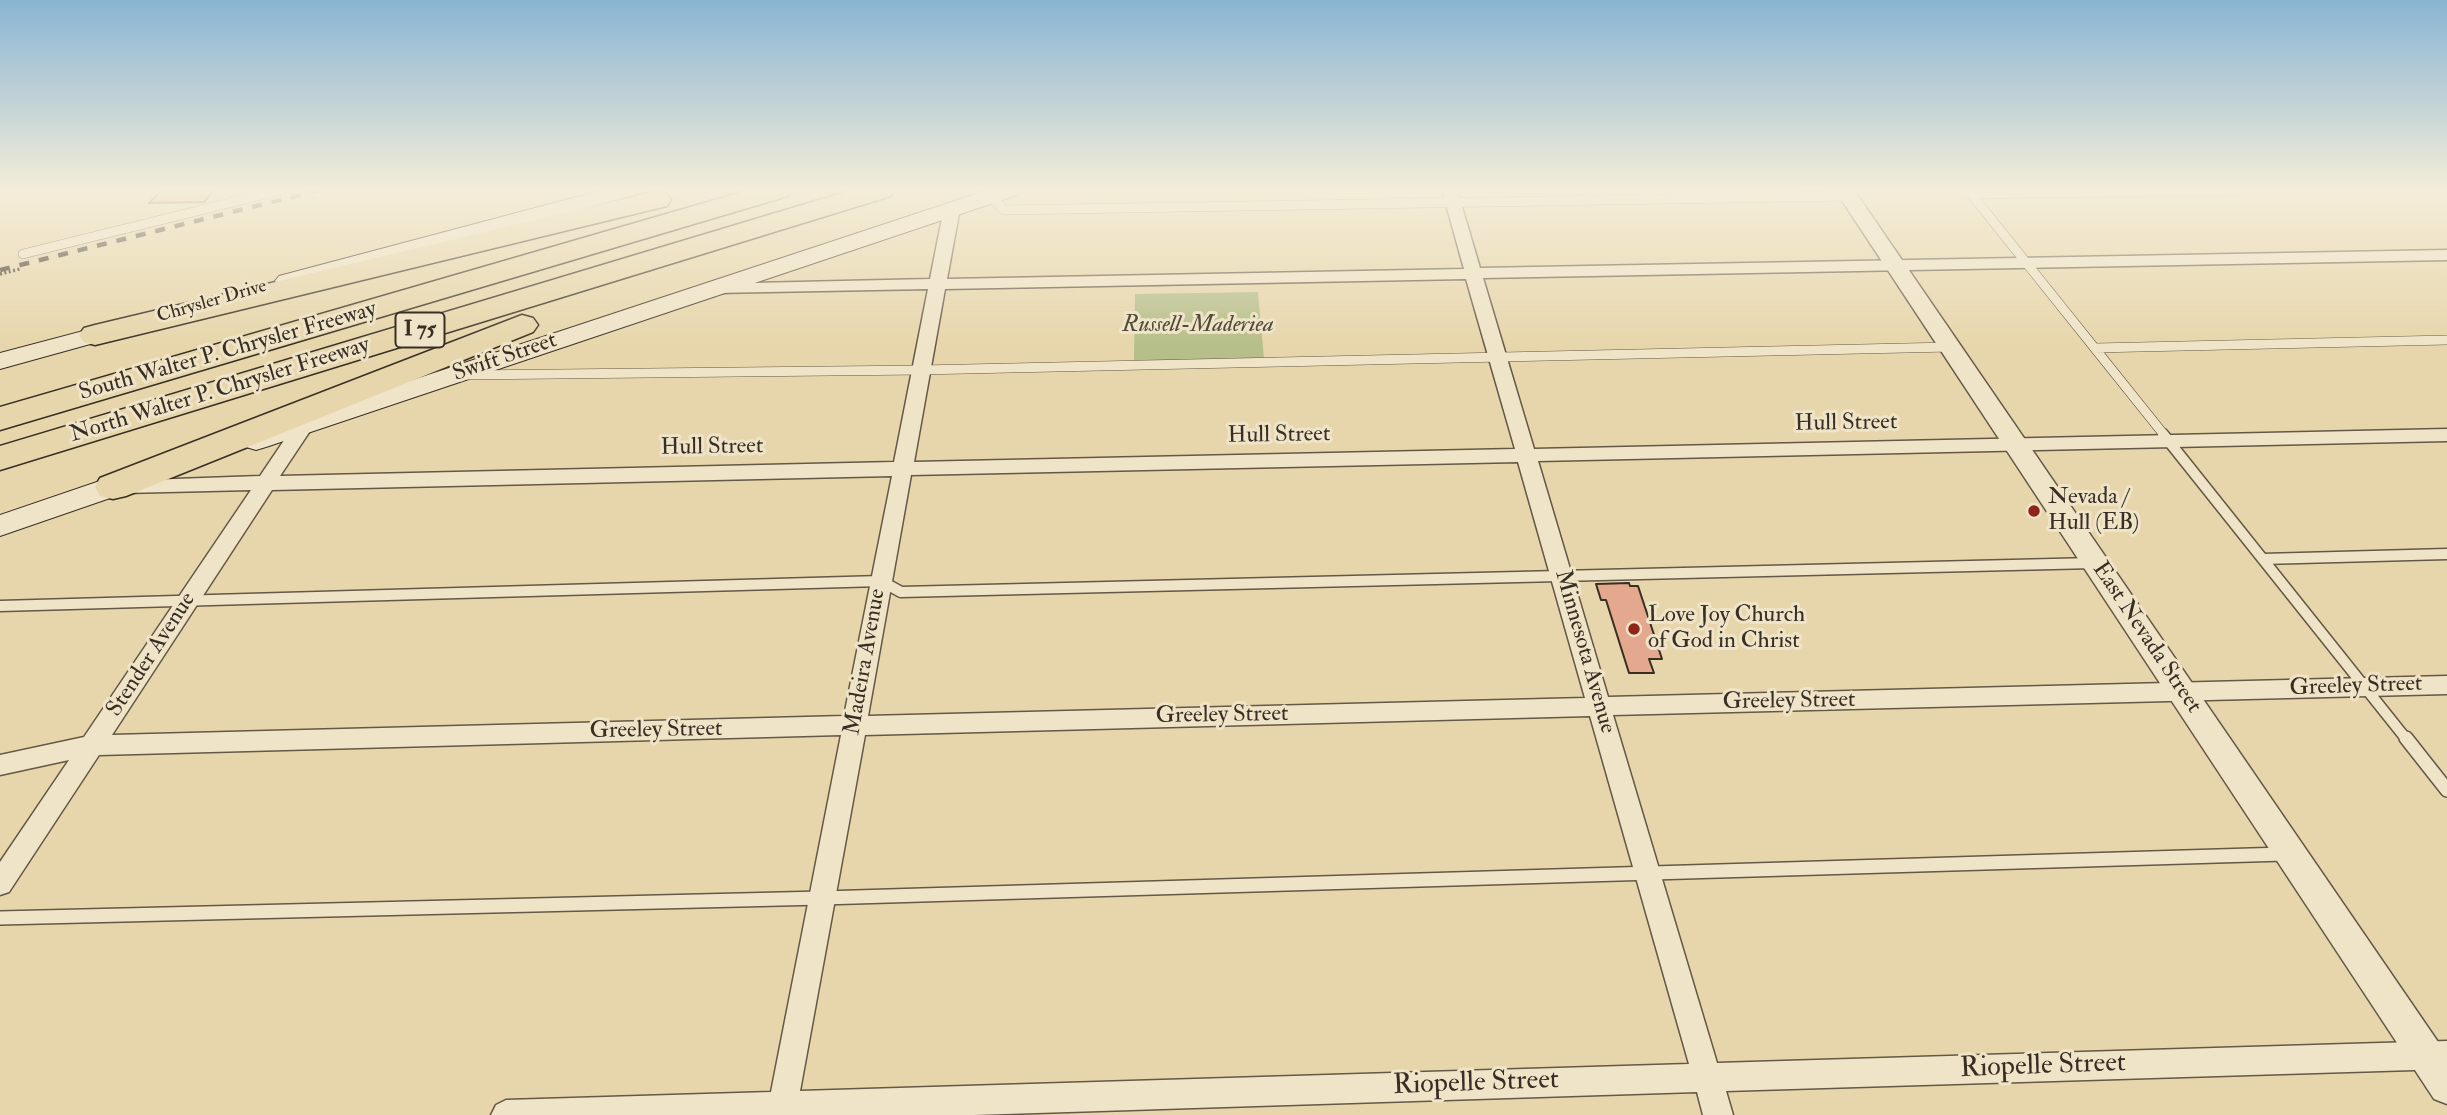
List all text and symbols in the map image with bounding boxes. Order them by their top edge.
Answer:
street label: Chrysler Drive [155,275,269,329]
street label: South Walter P. Chrysler Freeway [76,296,380,408]
road number: I 75 [396,312,444,348]
park label: Russell-Maderiea [1122,312,1274,340]
street label: Swift Street [449,327,561,389]
street label: North Walter P. Chrysler Freeway [67,332,373,450]
street label: Hull Street [1794,409,1898,439]
street label: Hull Street [1227,421,1331,451]
street label: Hull Street [660,433,764,463]
place label: Nevada / Hull (EB) [2048,484,2139,538]
marker: Nevada / Hull (EB) [2026,503,2042,519]
street label: East Nevada Street [2085,557,2207,719]
street label: Minnesota Avenue [1547,567,1621,737]
street label: Madeira Avenue [840,587,892,737]
street label: Stender Avenue [102,588,202,722]
place label: Love Joy Church of God in Christ [1648,602,1805,656]
marker: Love Joy Church of God in Christ [1626,621,1642,637]
street label: Greeley Street [2289,671,2423,703]
street label: Greeley Street [1722,687,1856,717]
street label: Greeley Street [1155,701,1289,731]
street label: Greeley Street [589,716,723,746]
street label: Riopelle Street [1959,1047,2127,1087]
street label: Riopelle Street [1392,1064,1560,1104]

